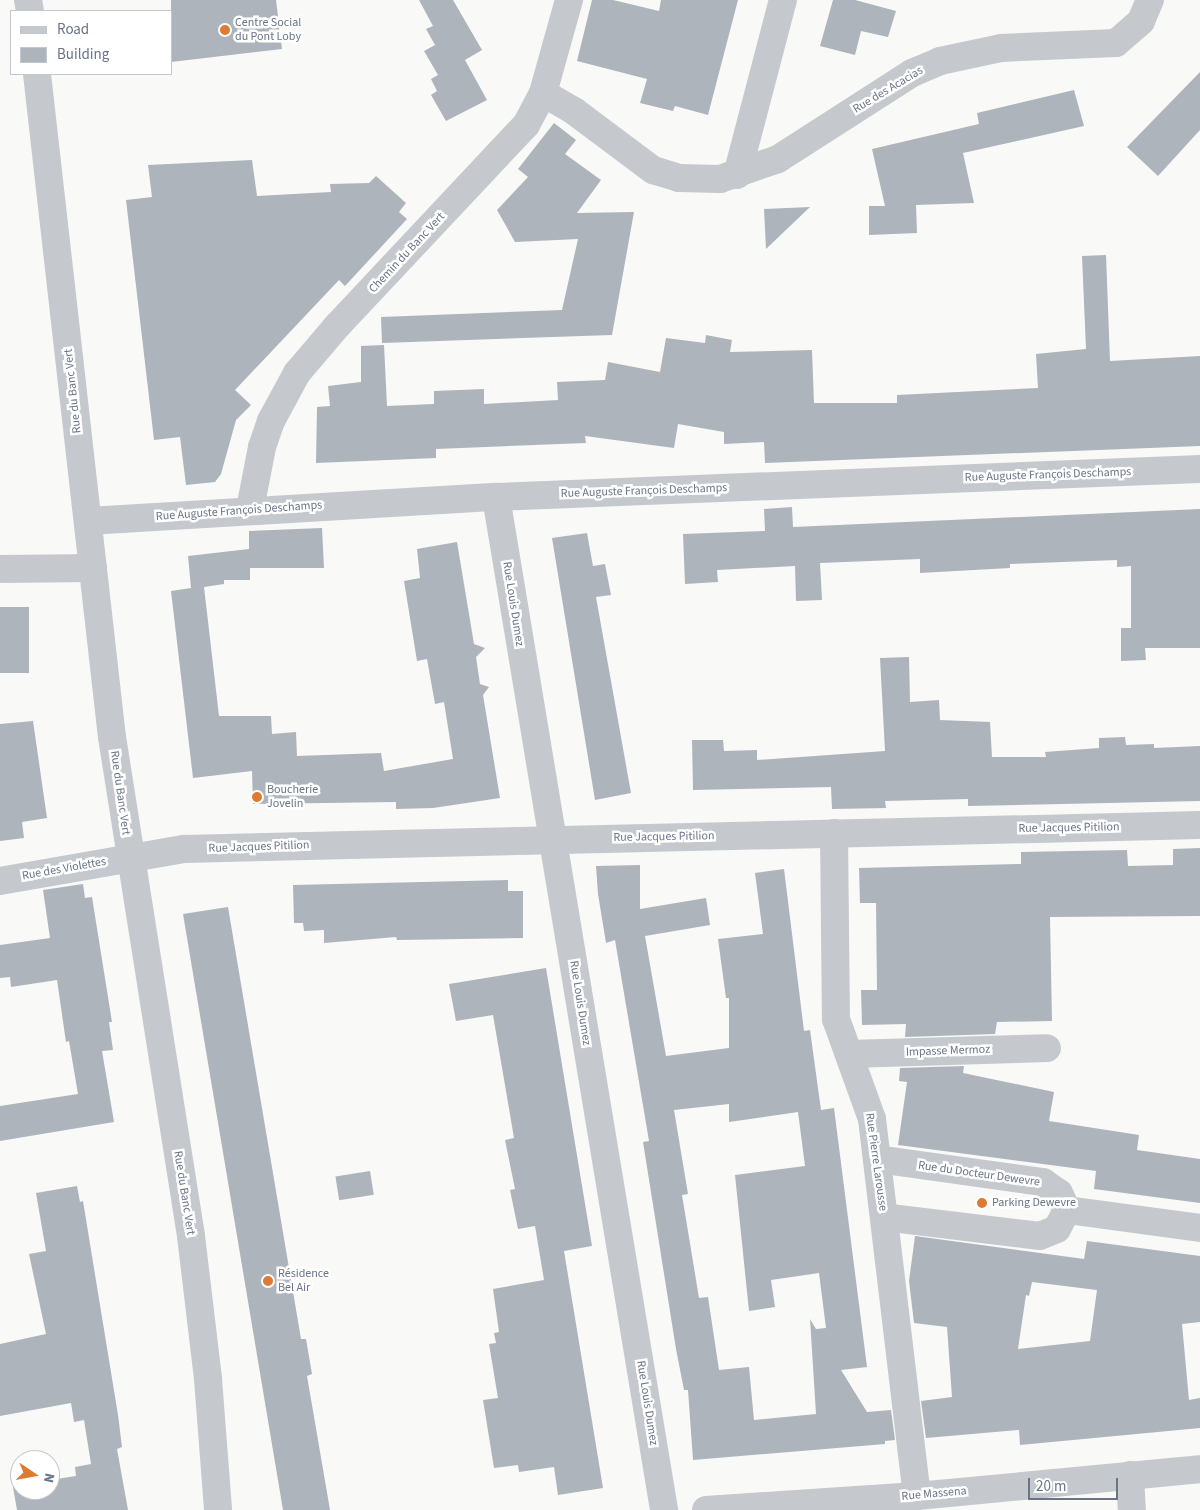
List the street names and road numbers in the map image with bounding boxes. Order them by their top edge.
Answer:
street label: Rue des Acacias [850,63,926,117]
street label: Chemin du Banc Vert [366,210,448,296]
street label: Rue du Banc Vert [61,348,85,434]
street label: Rue Auguste François Deschamps [965,465,1131,485]
street label: Rue Auguste François Deschamps [561,481,727,501]
street label: Rue Auguste François Deschamps [155,498,323,524]
street label: Rue Louis Dumez [499,561,527,647]
street label: Rue du Banc Vert [107,750,133,836]
street label: Rue Jacques Pitilion [1018,820,1120,836]
street label: Rue Jacques Pitilion [613,829,715,845]
street label: Rue Jacques Pitilion [208,838,310,856]
street label: Rue des Violettes [21,855,107,883]
street label: Rue Louis Dumez [566,960,594,1046]
street label: Impasse Mermoz [906,1042,990,1060]
street label: Rue Pierre Larousse [862,1112,890,1212]
street label: Rue du Banc Vert [170,1150,198,1236]
street label: Rue du Docteur Dewevre [917,1158,1041,1190]
street label: Rue Louis Dumez [633,1360,661,1446]
street label: Rue Massena [901,1484,967,1504]

